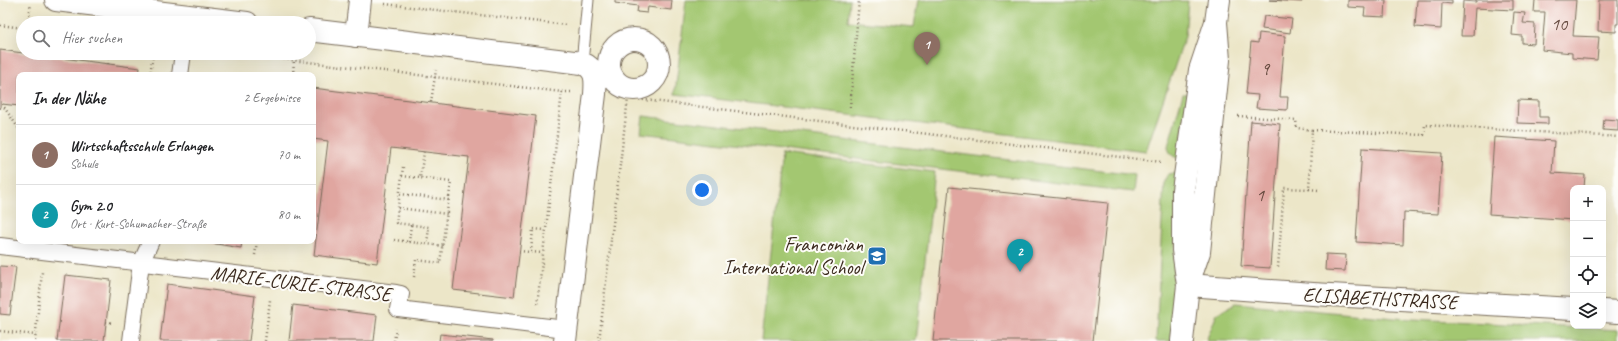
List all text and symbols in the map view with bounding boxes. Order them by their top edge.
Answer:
house number: 10 [1551,13,1569,35]
search box [16,16,316,60]
icon: search [30,27,52,49]
text: Hier suchen [62,29,122,48]
pin: 1 [914,32,940,65]
house number: 9 [1261,58,1271,80]
text: In der Nähe [32,88,105,109]
text: 2 Ergebnisse [244,90,300,106]
text: Wirtschaftsschule Erlangen [70,137,213,156]
text: 1 [42,147,48,163]
text: 70 m [278,147,300,163]
text: Schule [70,156,98,172]
your location [692,180,712,200]
house number: 1 [1256,184,1265,206]
map controls [1570,185,1606,329]
button: + [1570,185,1606,221]
text: Gym 2.0 [70,197,112,216]
text: 2 [42,207,48,223]
text: 80 m [278,207,300,223]
text: Ort · Kurt-Schumacher-Straße [70,216,206,232]
button: − [1570,221,1606,257]
place label: Franconian International School [723,232,867,280]
pin: 2 [1007,239,1033,272]
school or university icon: Franconian International School [866,245,888,267]
button: locate [1570,257,1606,293]
street label: MARIE-CURIE-STRASSE [209,260,396,307]
street label: ELISABETHSTRASSE [1302,282,1461,315]
button: layers [1570,293,1606,329]

